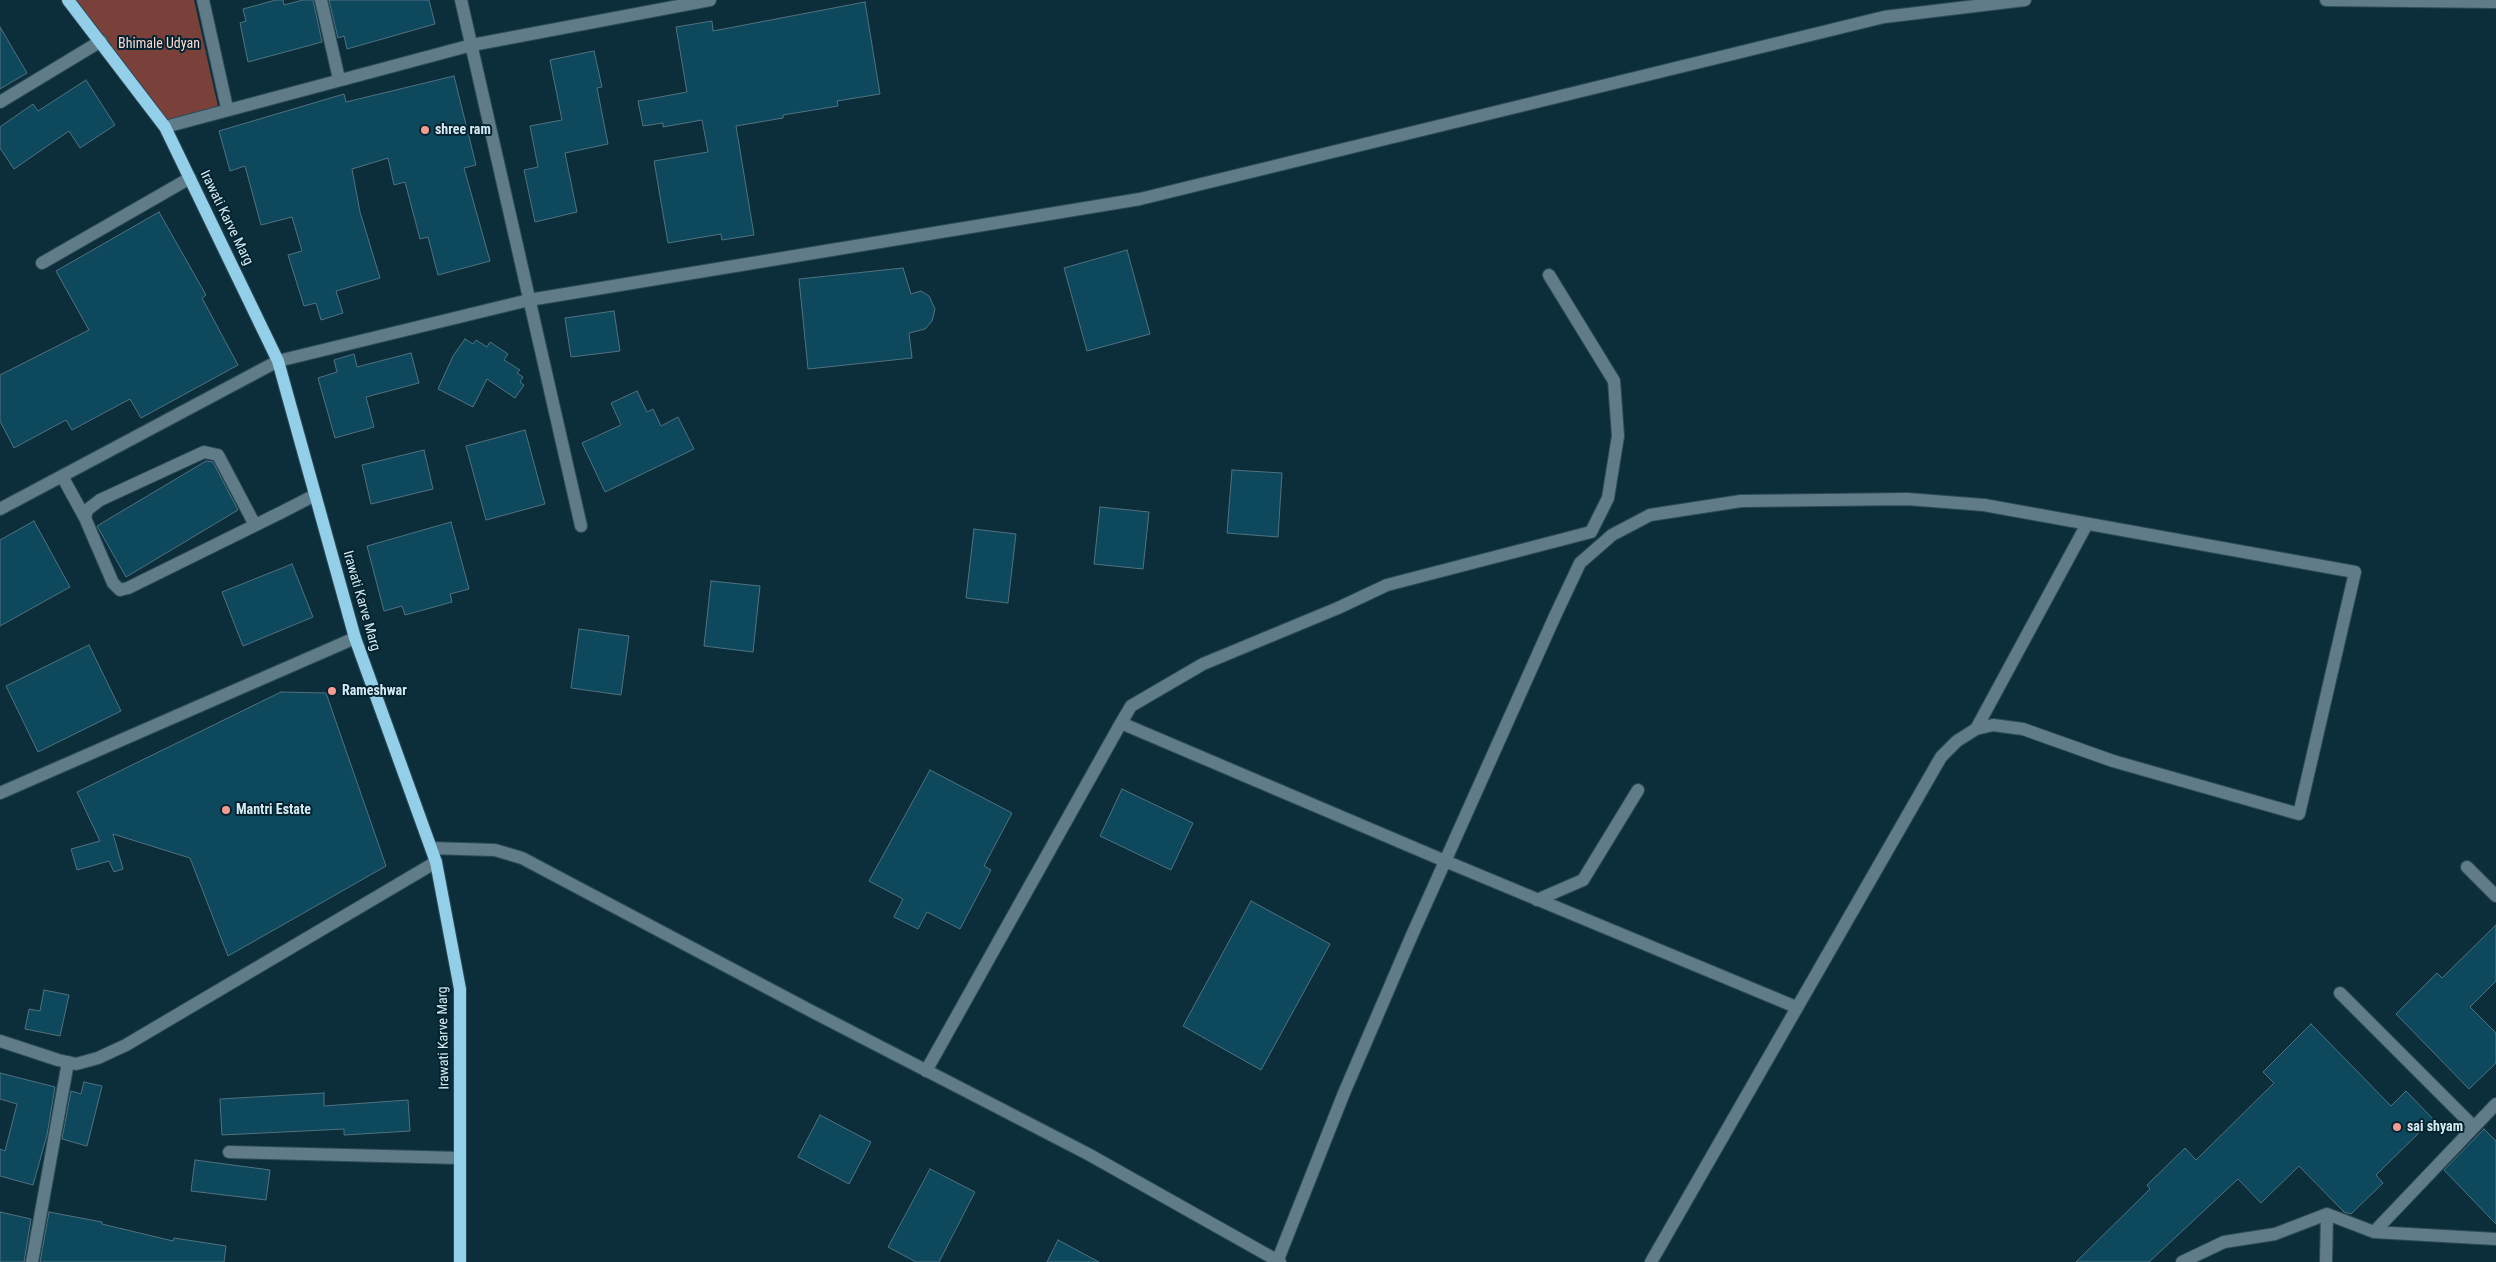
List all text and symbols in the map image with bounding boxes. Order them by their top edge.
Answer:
park label: Bhimale Udyan [118,36,200,52]
place label: shree ram [435,122,491,138]
marker: shree ram [419,124,431,136]
street label: Irawati Karve Marg [196,168,256,268]
street label: Irawati Karve Marg [339,549,383,653]
place label: Rameshwar [342,683,407,699]
marker: Rameshwar [326,685,338,697]
place label: Mantri Estate [236,802,311,818]
marker: Mantri Estate [220,804,232,816]
street label: Irawati Karve Marg [435,986,453,1090]
place label: sai shyam [2407,1119,2463,1135]
marker: sai shyam [2391,1121,2403,1133]

